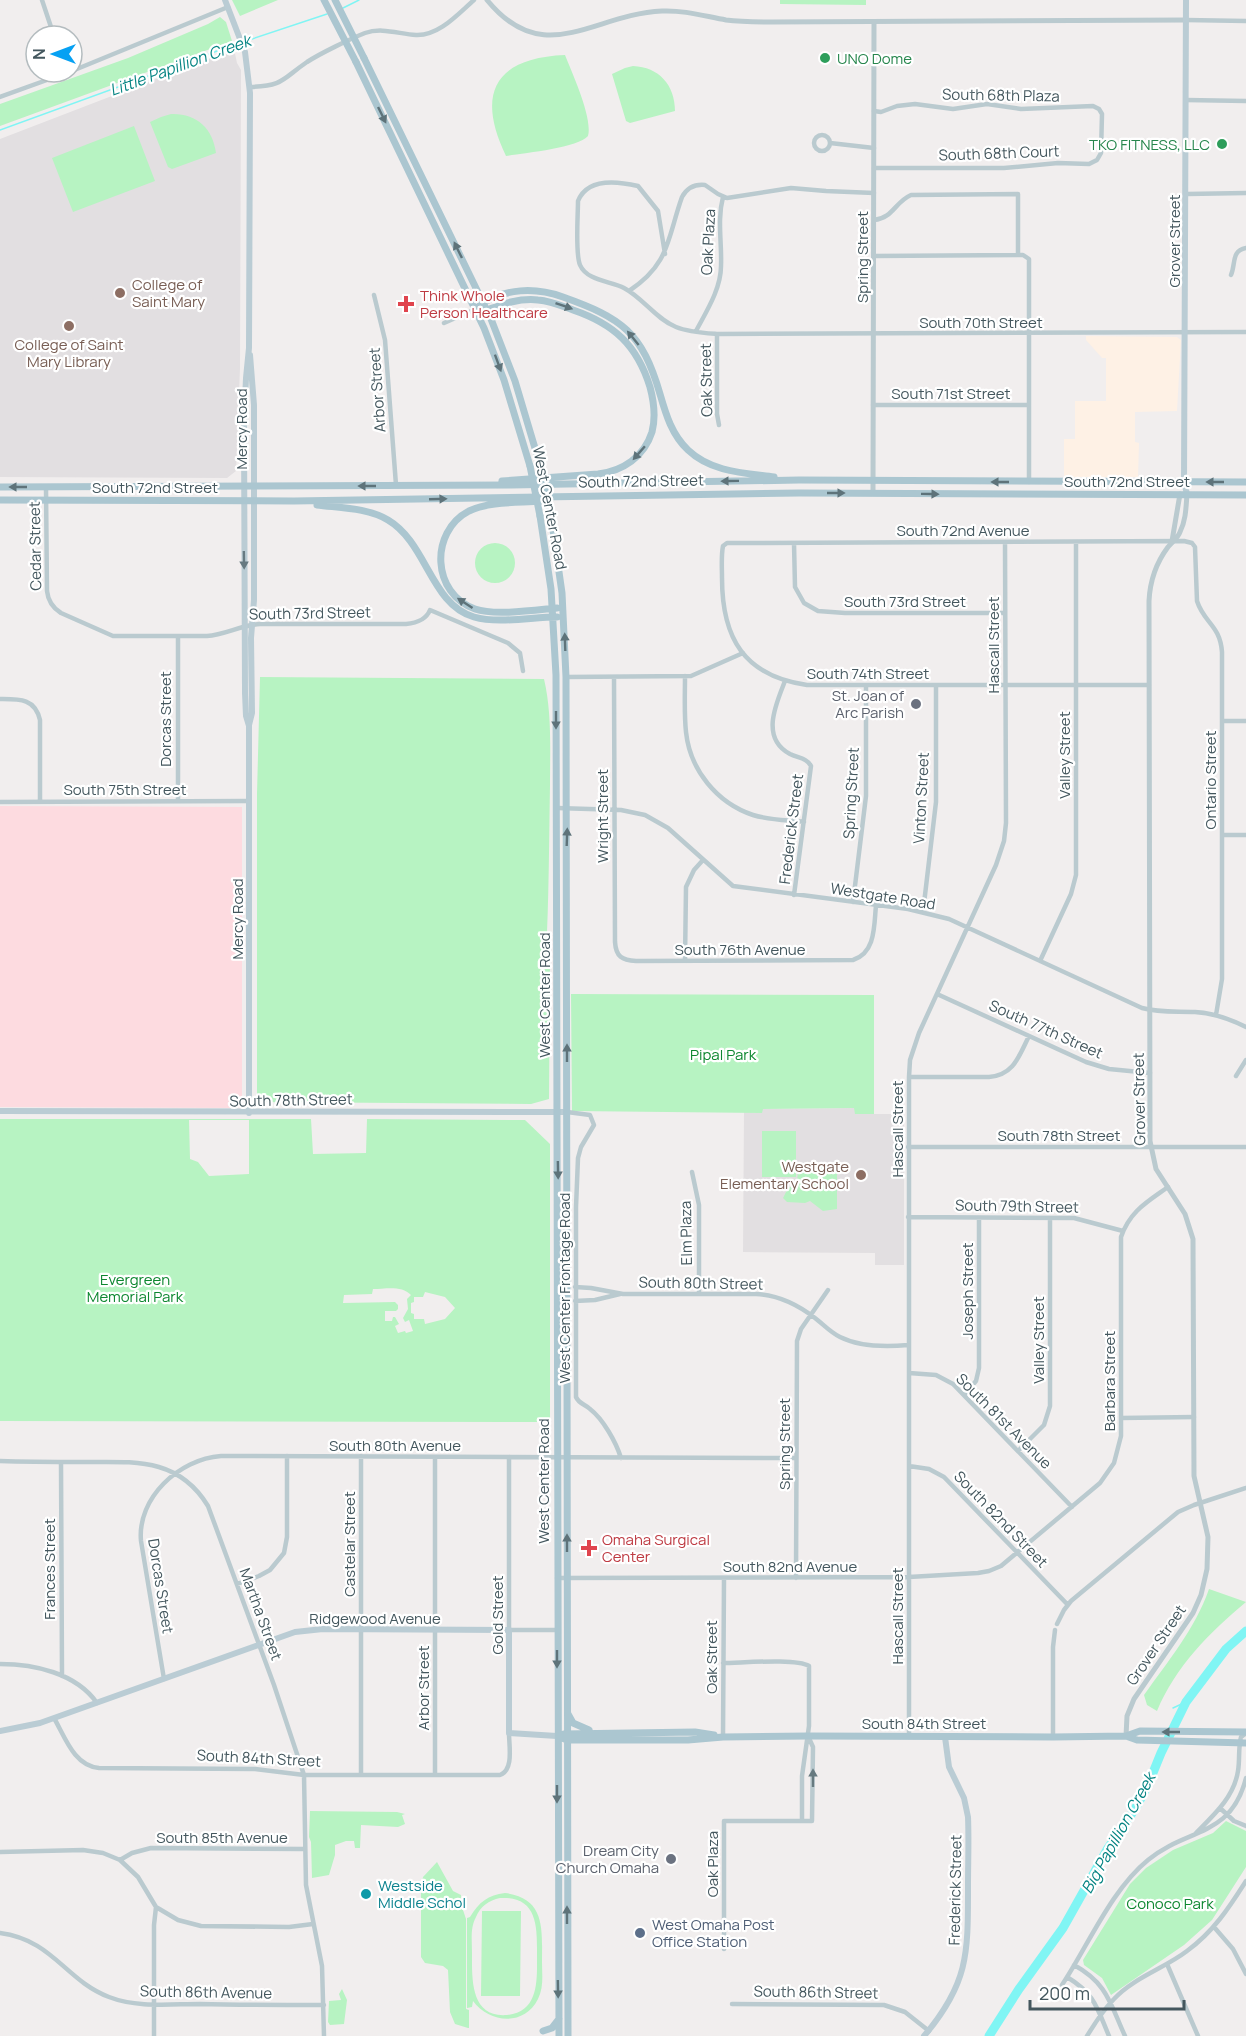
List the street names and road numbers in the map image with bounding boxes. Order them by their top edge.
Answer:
street label: South 68th Plaza [942,83,1060,107]
street label: South 68th Court [938,140,1060,166]
street label: Grover Street [1164,195,1185,287]
street label: Oak Plaza [696,208,720,276]
street label: Spring Street [852,211,873,303]
street label: South 70th Street [919,312,1043,333]
street label: Oak Street [695,343,717,417]
street label: Arbor Street [364,347,390,433]
street label: South 71st Street [891,383,1011,404]
street label: Mercy Road [231,388,252,470]
street label: West Center Road [528,444,572,572]
street label: South 72nd Street [578,469,704,493]
street label: South 72nd Street [1064,471,1190,492]
street label: South 72nd Street [92,477,218,498]
street label: Cedar Street [24,501,46,591]
street label: South 72nd Avenue [896,520,1030,541]
street label: South 73rd Street [844,591,966,612]
street label: Hascall Street [983,596,1004,694]
street label: South 73rd Street [249,601,371,625]
street label: South 74th Street [807,663,929,684]
street label: Dorcas Street [155,671,176,767]
street label: Valley Street [1054,711,1075,799]
street label: Ontario Street [1200,731,1221,829]
street label: Spring Street [838,747,864,839]
street label: Vinton Street [908,752,934,844]
street label: Wright Street [592,769,613,863]
street label: Frederick Street [774,773,808,885]
street label: South 75th Street [63,779,187,800]
street label: Westgate Road [829,877,937,915]
street label: Mercy Road [227,878,248,960]
street label: West Center Road [534,932,555,1058]
street label: South 76th Avenue [674,939,806,960]
street label: South 77th Street [986,995,1106,1063]
street label: Grover Street [1128,1052,1150,1146]
street label: Hascall Street [887,1080,908,1178]
street label: South 78th Street [229,1088,353,1112]
street label: South 78th Street [997,1125,1121,1146]
street label: West Center Frontage Road [554,1193,575,1383]
street label: South 79th Street [955,1194,1079,1218]
street label: Elm Plaza [675,1201,697,1265]
street label: Joseph Street [957,1242,978,1340]
street label: South 80th Street [638,1271,764,1295]
street label: Valley Street [1028,1296,1049,1384]
street label: Barbara Street [1099,1331,1120,1431]
street label: South 81st Avenue [951,1368,1057,1474]
street label: Spring Street [774,1398,795,1490]
street label: West Center Road [533,1418,554,1544]
street label: South 80th Avenue [329,1435,461,1456]
street label: South 82nd Street [949,1466,1053,1572]
street label: Castelar Street [339,1491,360,1597]
street label: Frances Street [39,1518,60,1620]
street label: Dorcas Street [143,1537,179,1635]
street label: South 82nd Avenue [723,1556,857,1577]
street label: Martha Street [235,1565,287,1663]
street label: Hascall Street [887,1567,908,1665]
street label: Gold Street [487,1576,508,1654]
street label: Grover Street [1121,1601,1191,1689]
street label: Ridgewood Avenue [309,1608,441,1629]
street label: Oak Street [701,1620,722,1694]
street label: Arbor Street [413,1645,434,1731]
street label: South 84th Street [862,1713,986,1734]
street label: South 84th Street [196,1744,322,1772]
street label: South 85th Avenue [156,1827,288,1848]
street label: Oak Plaza [702,1831,723,1897]
street label: Frederick Street [944,1834,966,1946]
street label: South 86th Avenue [140,1980,273,2004]
street label: South 86th Street [753,1980,879,2004]

